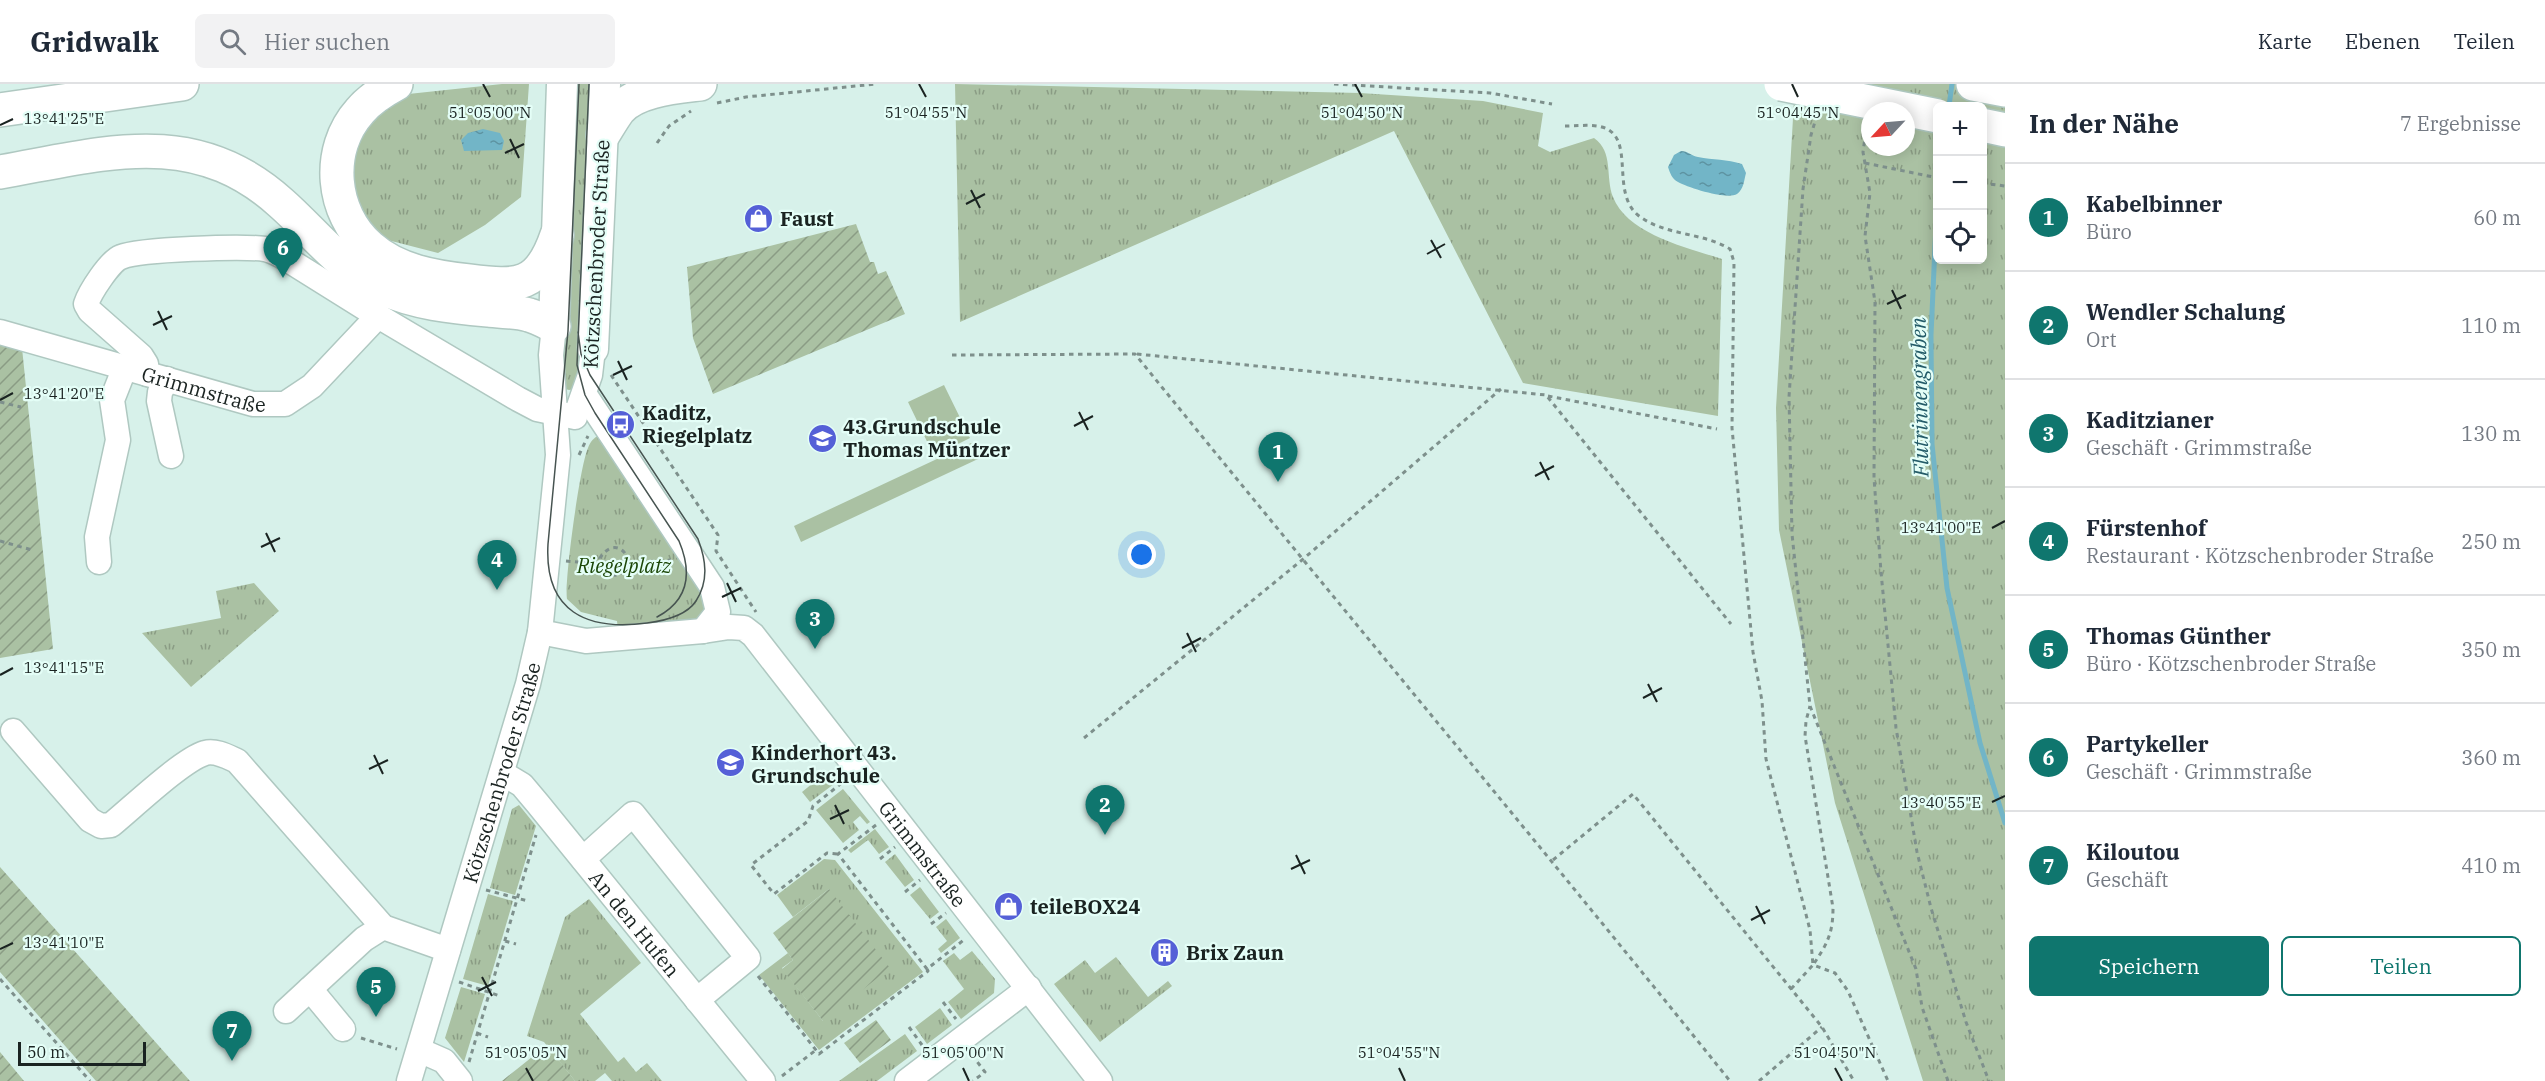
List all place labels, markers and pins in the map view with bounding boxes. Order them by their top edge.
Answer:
shop icon: Faust [743,202,775,234]
place label: Faust [780,205,834,232]
pin: 6 [264,228,302,278]
place label: Kaditz, Riegelplatz [642,399,752,449]
bus stop icon: Kaditz, Riegelplatz [605,408,637,440]
place label: 43.Grundschule Thomas Müntzer [843,413,1011,463]
school or university icon: 43.Grundschule Thomas Müntzer [806,422,838,454]
pin: 1 [1258,432,1298,482]
pin: 4 [478,540,516,590]
pin: 3 [796,600,834,649]
place label: Kinderhort 43. Grundschule [751,739,897,789]
school or university icon: Kinderhort 43. Grundschule [714,747,746,779]
pin: 2 [1086,786,1124,835]
shop icon: teileBOX24 [993,890,1025,922]
place label: teileBOX24 [1030,893,1140,920]
building icon: Brix Zaun [1149,936,1181,968]
place label: Brix Zaun [1186,939,1284,966]
pin: 5 [356,968,395,1017]
pin: 7 [212,1012,252,1061]

